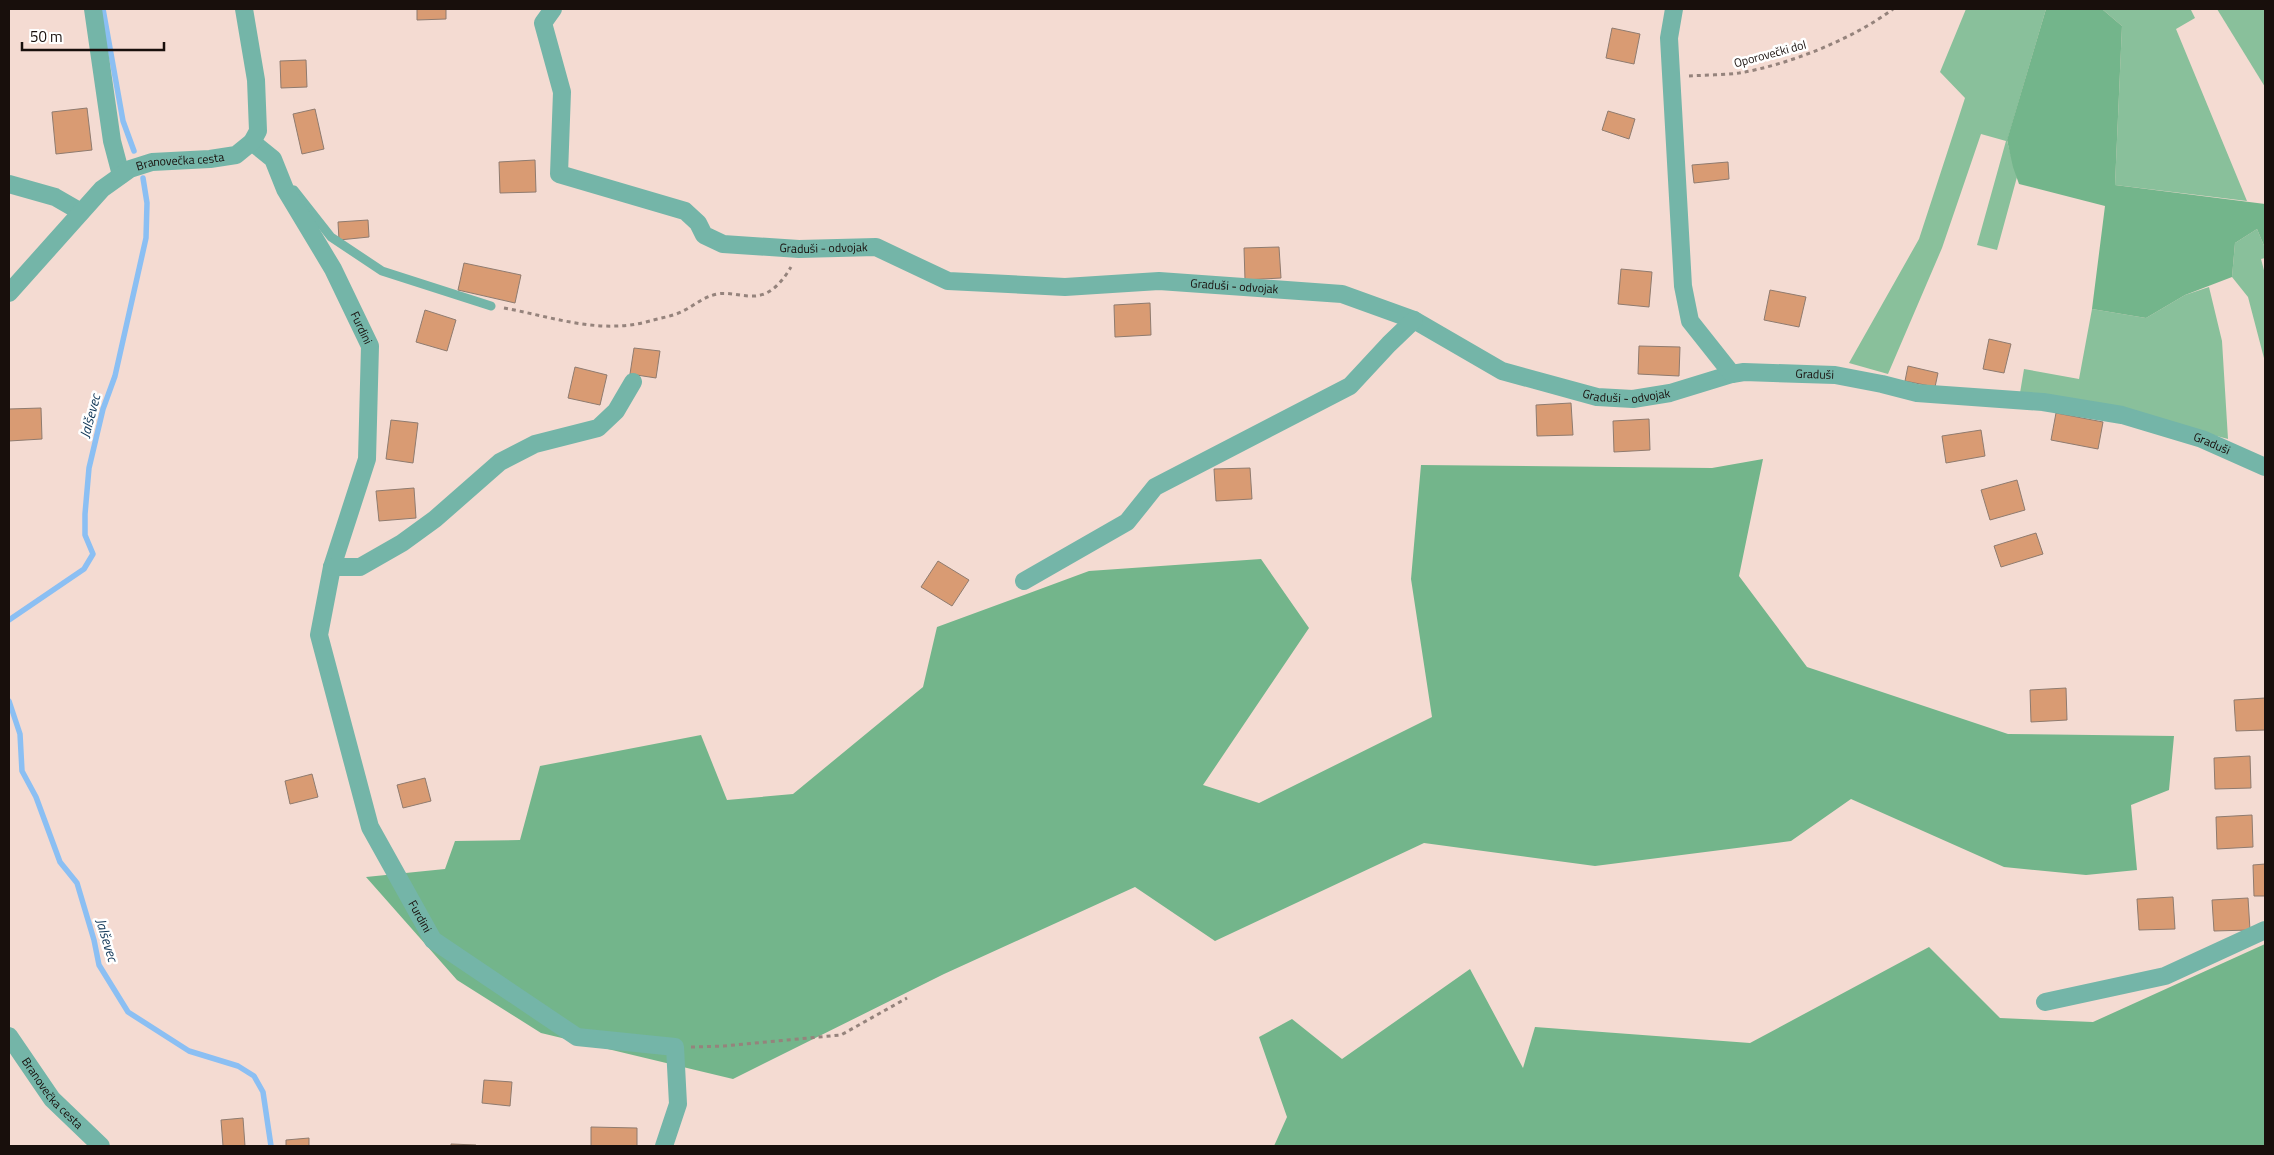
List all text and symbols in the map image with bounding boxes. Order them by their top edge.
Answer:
scale bar [22,20,165,52]
text: 50 m [30,25,63,48]
street label: Oporovečki dol [1732,35,1808,72]
street label: Branovečka cesta [133,147,225,176]
street label: Graduši - odvojak [779,237,868,258]
street label: Graduši - odvojak [1190,273,1279,298]
street label: Furdini [346,308,378,347]
street label: Graduši [1795,364,1834,384]
street label: Graduši - odvojak [1580,383,1672,408]
water label: Jalševec [74,390,106,440]
street label: Graduši [2191,427,2233,459]
street label: Furdini [404,897,437,936]
water label: Jalševec [91,916,124,965]
street label: Branovečka cesta [17,1053,88,1133]

